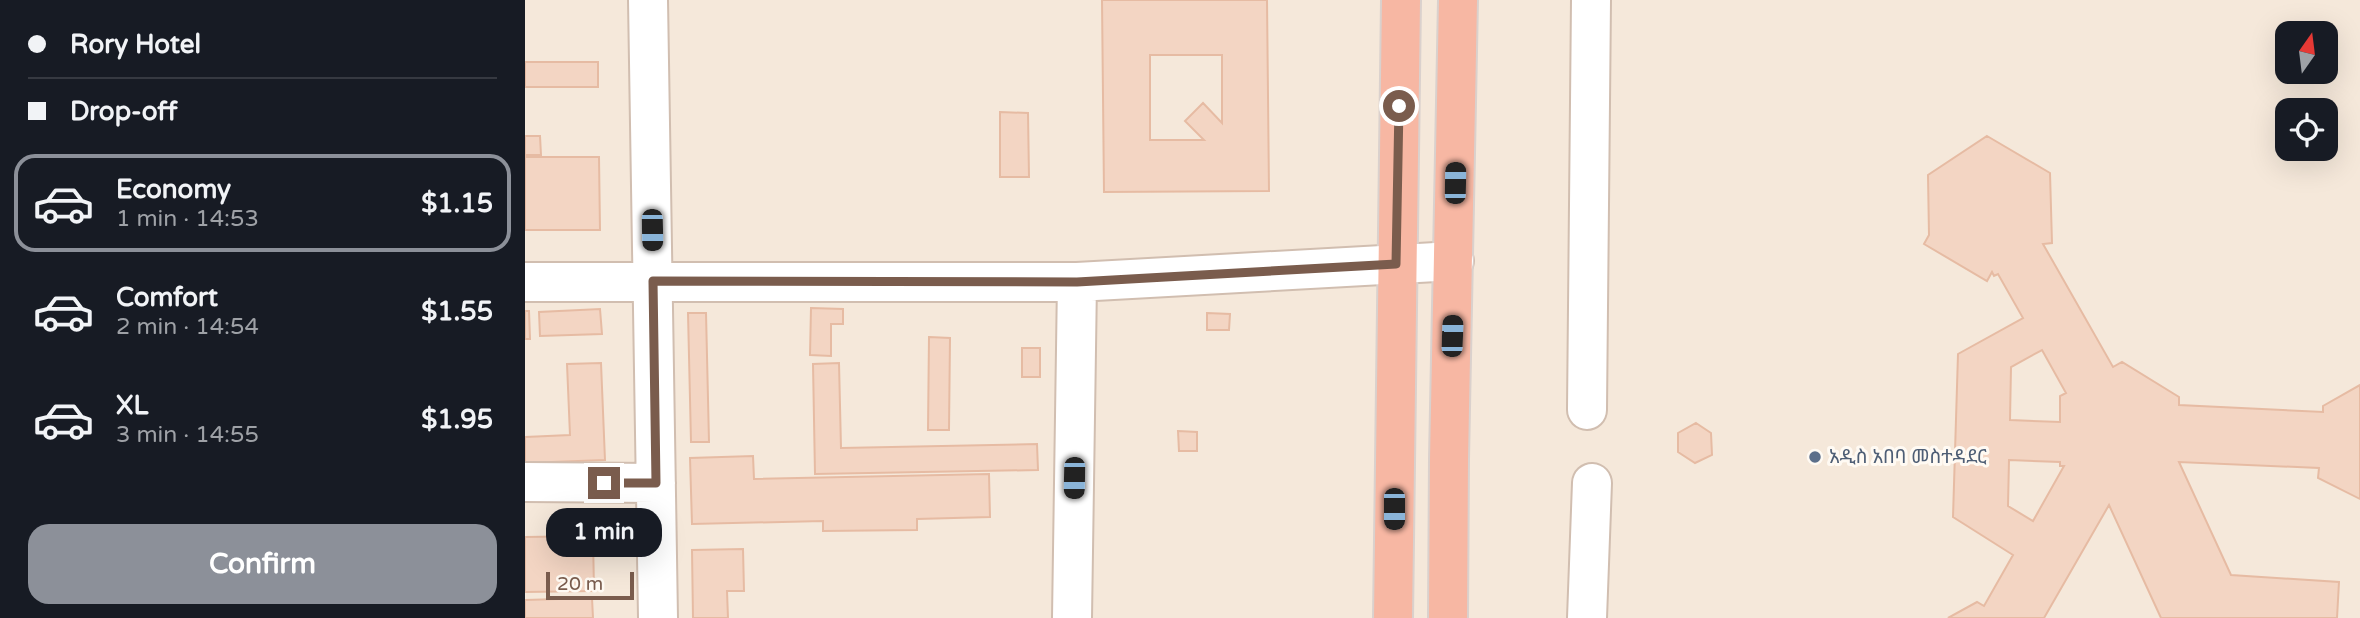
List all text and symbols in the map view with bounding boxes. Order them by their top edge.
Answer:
north arrow [2275,21,2338,84]
map controls [2275,21,2338,161]
text: Rory Hotel [70,29,201,60]
route start [1383,90,1415,122]
text: Drop-off [70,96,177,127]
button: locate [2275,98,2338,161]
car [1445,162,1466,204]
icon: car [32,172,95,235]
text: Economy [116,174,231,205]
text: $1.15 [421,188,493,219]
text: 1 min · 14:53 [116,205,259,233]
car [642,209,663,251]
icon: car [32,280,95,343]
text: Comfort [116,282,218,313]
text: $1.55 [421,296,493,327]
text: 2 min · 14:54 [116,313,259,341]
car [1441,315,1464,357]
icon: car [32,388,95,451]
text: XL [116,390,148,421]
text: $1.95 [421,404,493,435]
text: 3 min · 14:55 [116,421,259,449]
place label: አዲስ አበባ መስተዳደር [1829,446,1987,468]
marker: አዲስ አበባ መስተዳደር [1807,449,1823,465]
car [1064,457,1085,499]
route end [588,467,620,499]
car [1384,488,1405,530]
callout: 1 min [546,508,662,556]
text: 1 min [573,518,635,546]
button: Confirm [28,524,497,604]
scale bar [546,569,633,601]
text: 20 m [557,573,603,595]

